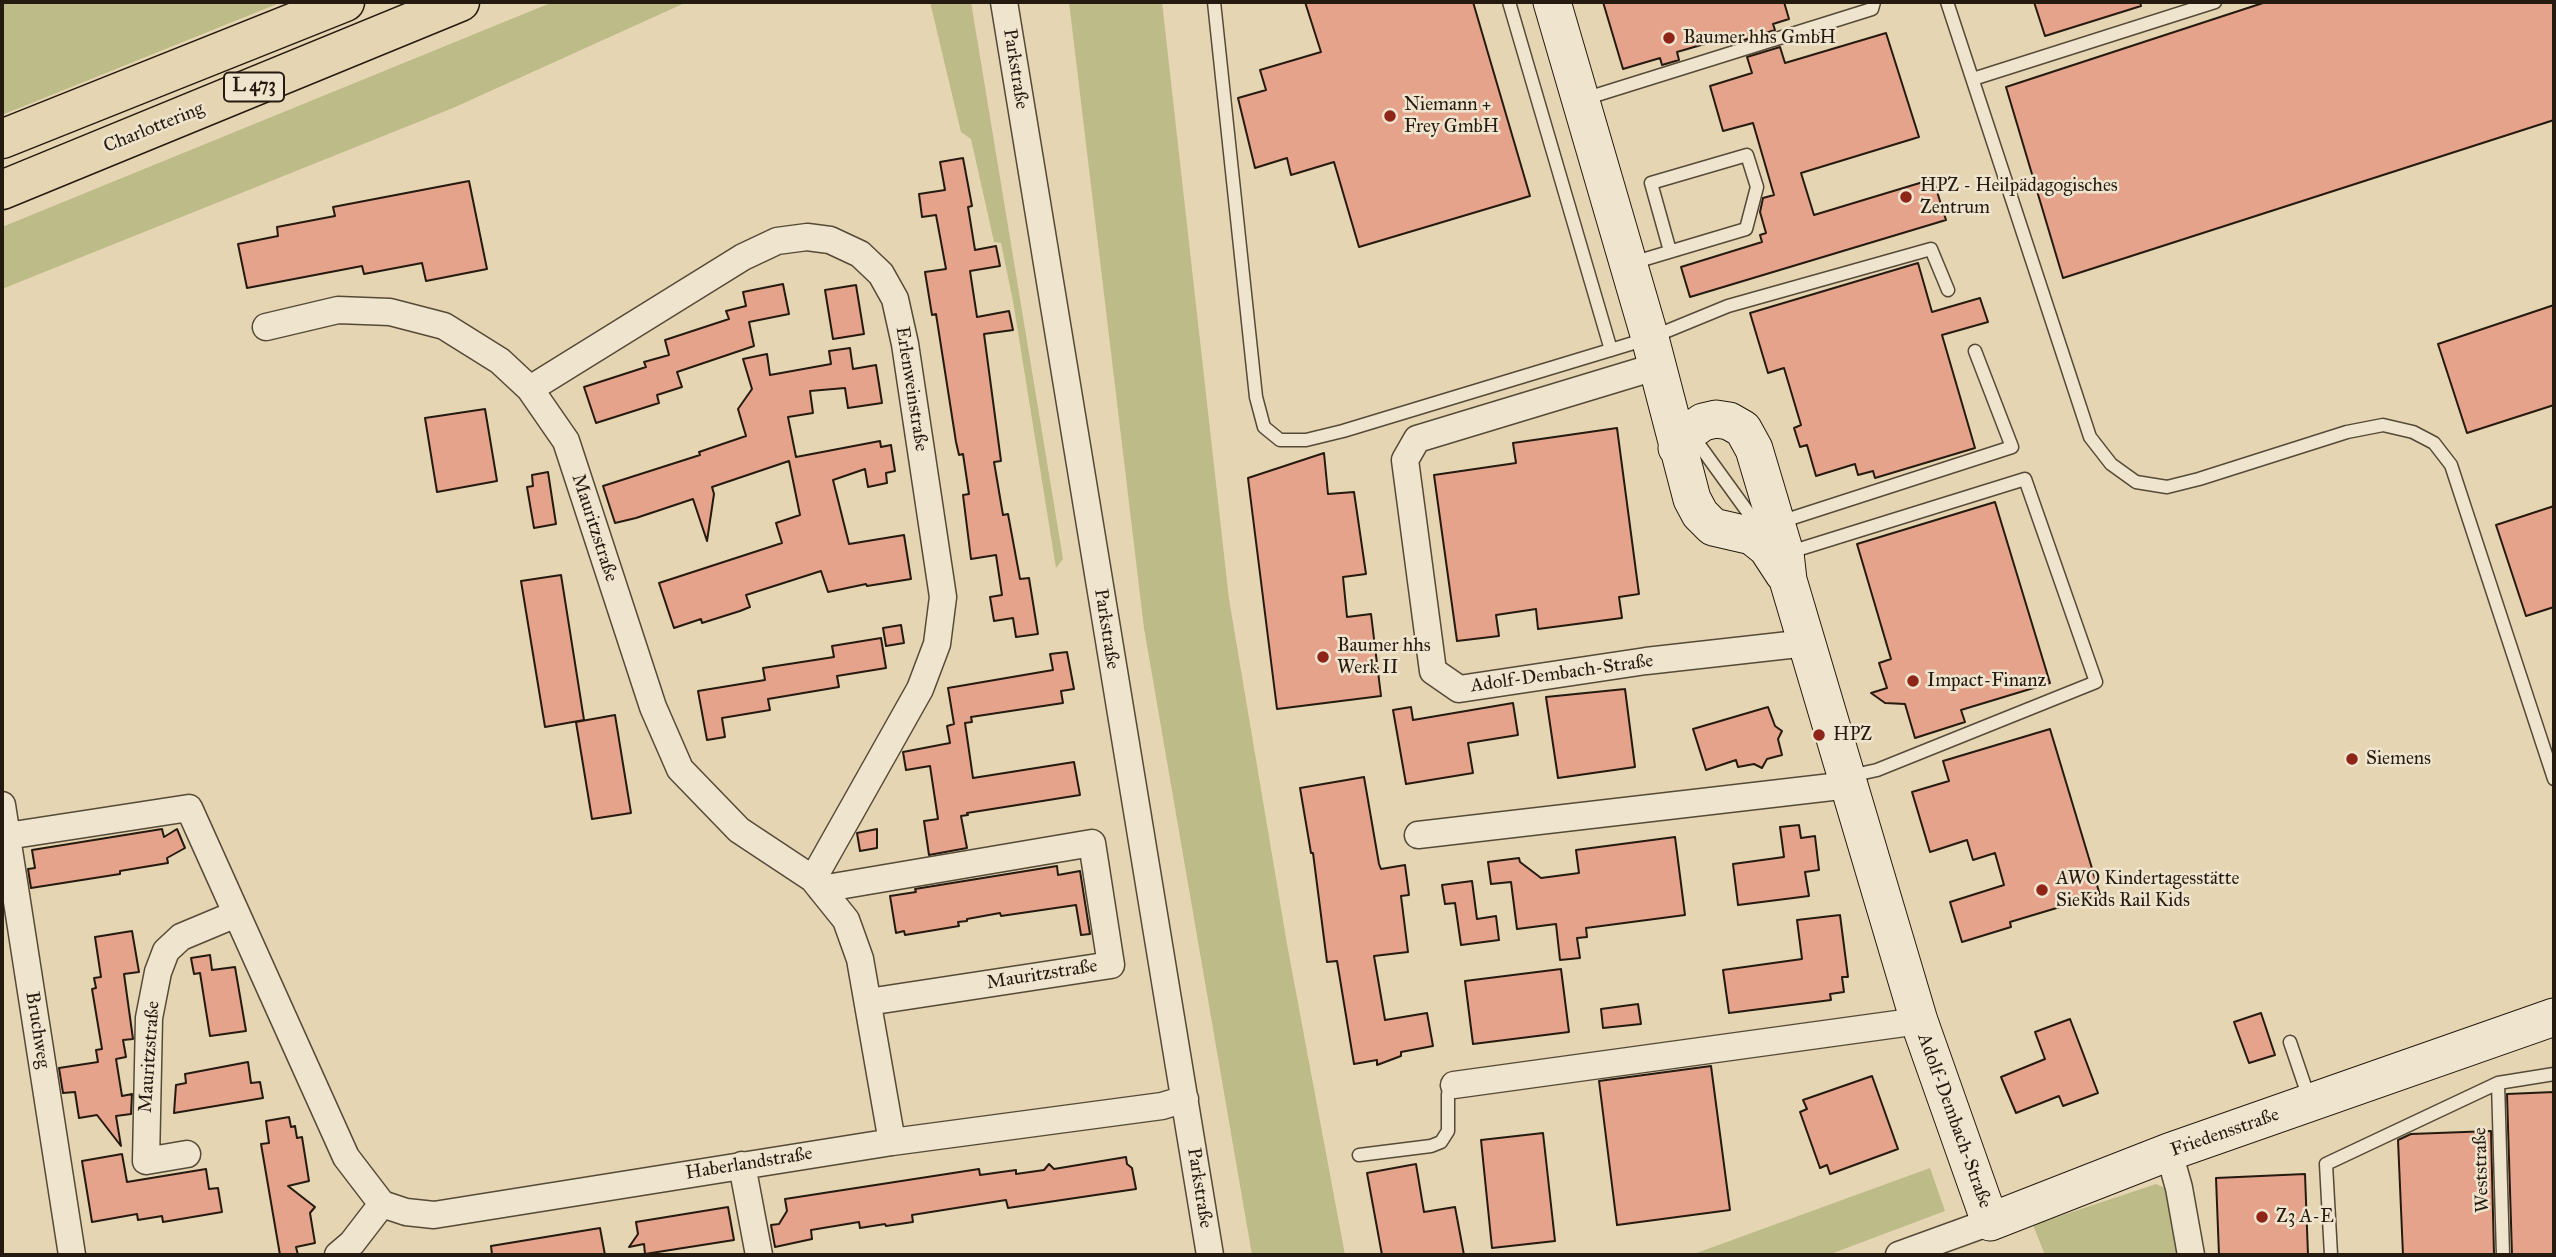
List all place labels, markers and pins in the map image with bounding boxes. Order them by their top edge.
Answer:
place label: Baumer hhs GmbH [1683,27,1836,49]
marker: Baumer hhs GmbH [1661,30,1677,46]
place label: Niemann + Frey GmbH [1404,94,1499,138]
marker: Niemann + Frey GmbH [1382,108,1398,124]
place label: HPZ - Heilpädagogisches Zentrum [1920,175,2118,219]
marker: HPZ - Heilpädagogisches Zentrum [1898,189,1914,205]
place label: Baumer hhs Werk II [1337,635,1431,679]
marker: Baumer hhs Werk II [1315,649,1331,665]
place label: Impact-Finanz [1927,670,2046,692]
marker: Impact-Finanz [1905,673,1921,689]
place label: HPZ [1833,724,1872,746]
marker: HPZ [1811,727,1827,743]
place label: Siemens [2366,748,2431,770]
marker: Siemens [2344,751,2360,767]
place label: AWO Kindertagesstätte SieKids Rail Kids [2056,868,2239,912]
marker: AWO Kindertagesstätte SieKids Rail Kids [2034,882,2050,898]
place label: Z3 A-E [2276,1206,2334,1228]
marker: Z3 A-E [2254,1209,2270,1225]

